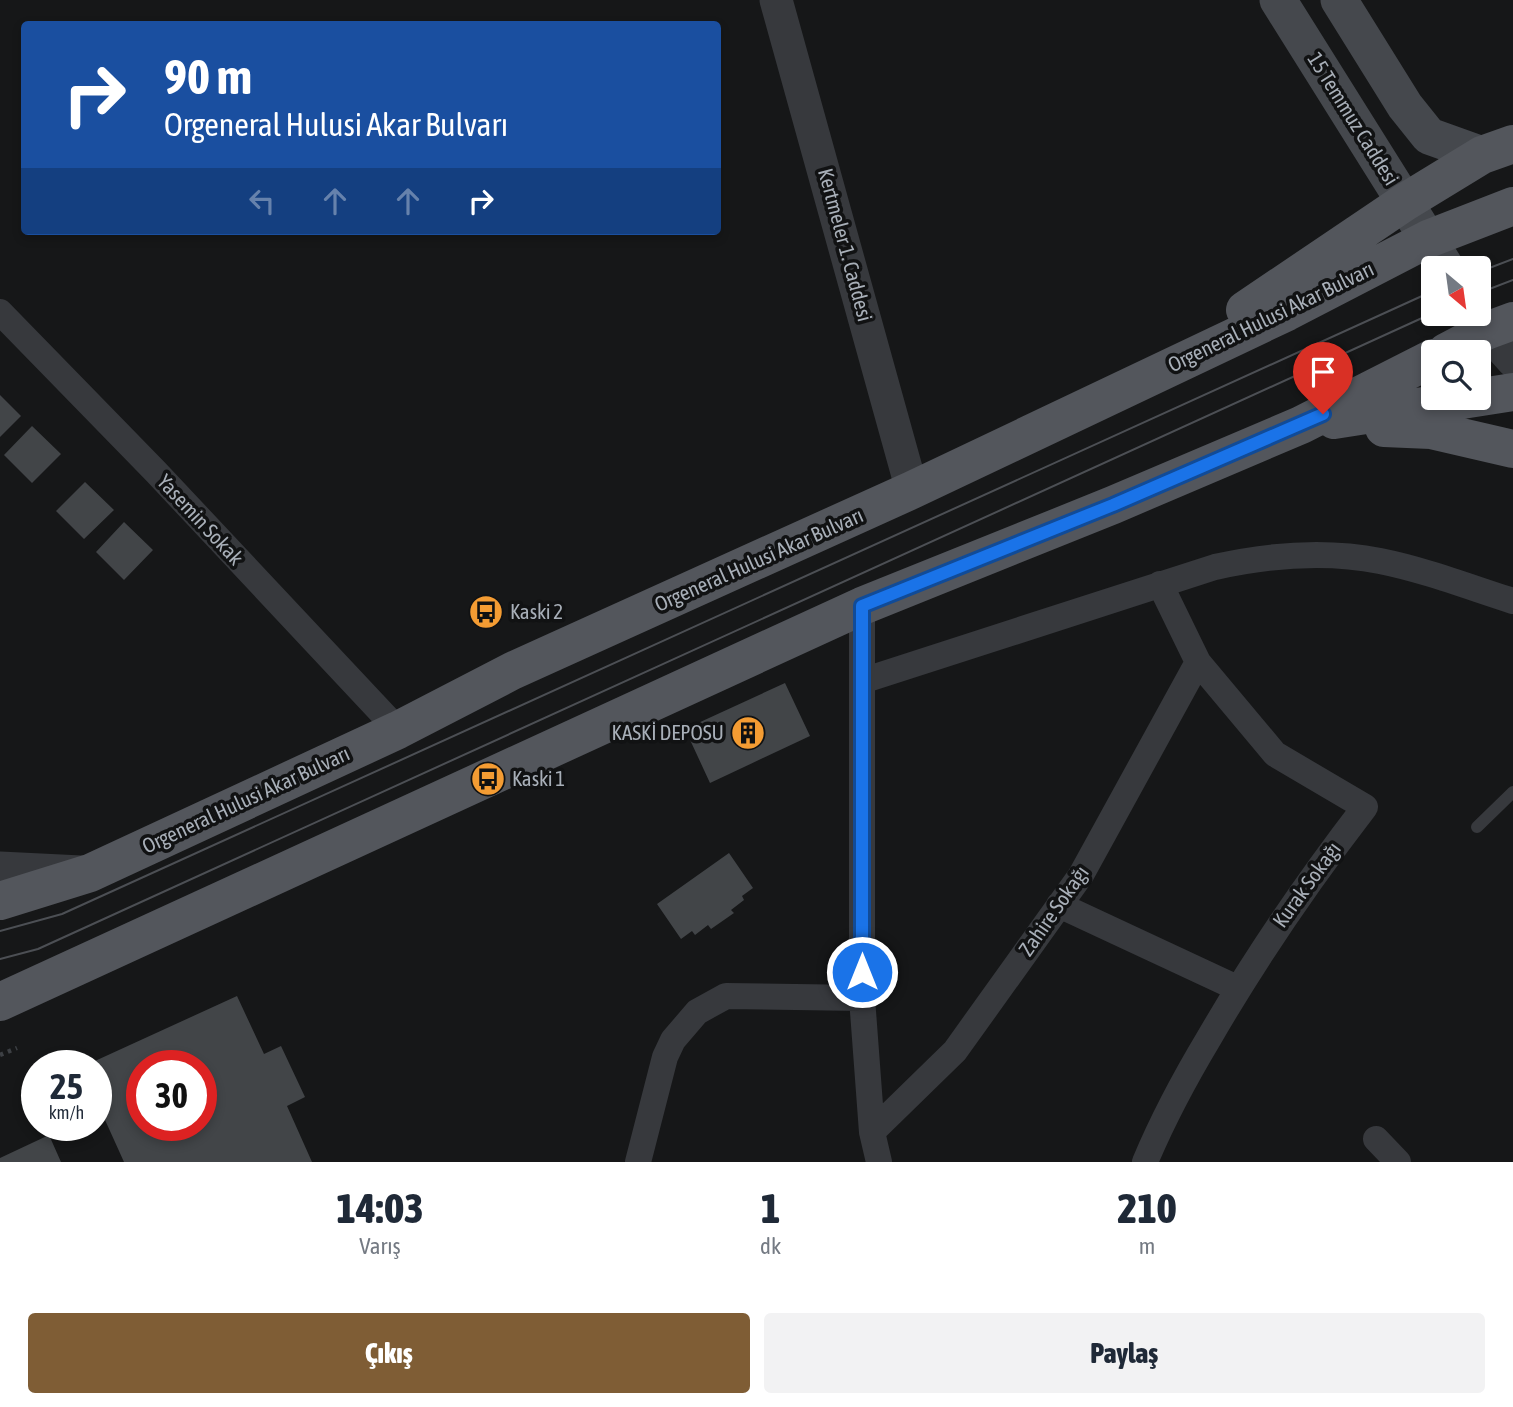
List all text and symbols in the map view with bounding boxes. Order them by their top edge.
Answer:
text: 90 m [164,48,252,104]
street label: 15 Temmuz Caddesi [1303,48,1404,189]
icon: right [49,49,140,140]
text: Orgeneral Hulusi Akar Bulvarı [164,106,508,143]
street label: Kertmeler 1. Caddesi [814,166,878,324]
icon: left [243,182,281,220]
icon: ahead [316,182,354,220]
icon: ahead [389,182,427,220]
icon: right [462,182,500,220]
street label: Orgeneral Hulusi Akar Bulvarı [1164,256,1377,376]
north arrow [1421,256,1491,326]
map controls [1421,256,1491,410]
button: search [1421,340,1491,410]
pin [1293,342,1353,414]
icon: arrive [1304,353,1342,391]
street label: Yasemin Sokak [153,469,249,569]
street label: Orgeneral Hulusi Akar Bulvarı [651,502,867,616]
bus stop icon: Kaski 2 [467,593,505,631]
place label: Kaski 2 [510,599,563,623]
building icon: KASKİ DEPOSU [729,714,767,752]
place label: KASKİ DEPOSU [612,720,724,744]
street label: Orgeneral Hulusi Akar Bulvarı [138,740,353,858]
bus stop icon: Kaski 1 [469,760,507,798]
place label: Kaski 1 [512,766,565,790]
street label: Kurak Sokağı [1267,837,1345,932]
street label: Zahire Sokağı [1013,861,1093,960]
position arrow [825,935,899,1009]
speed limit sign: 30 [126,1050,217,1141]
text: 25 [50,1066,83,1106]
text: km/h [49,1102,84,1123]
text: 14:03 [336,1184,424,1232]
text: 1 [761,1184,780,1232]
text: 210 [1117,1184,1177,1232]
text: Varış [359,1233,401,1259]
text: dk [760,1233,781,1259]
text: m [1139,1233,1155,1259]
button: Çıkış [28,1313,750,1393]
button: Paylaş [764,1313,1485,1393]

